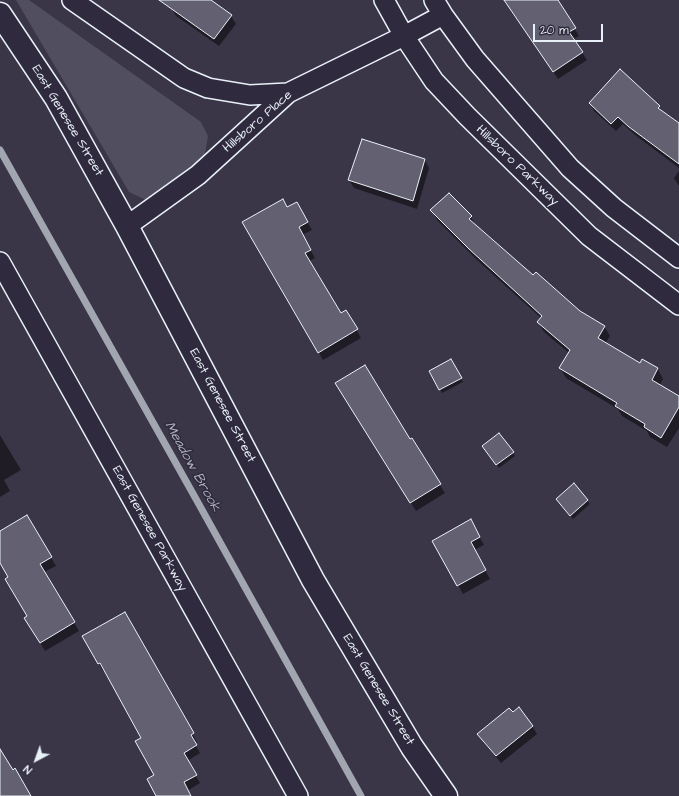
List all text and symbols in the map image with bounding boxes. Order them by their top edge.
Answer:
scale bar [535,16,605,42]
text: 20 m [540,22,569,39]
street label: East Genesee Street [28,63,106,179]
street label: Hillsboro Place [220,88,296,156]
street label: Hillsboro Parkway [472,123,562,209]
street label: East Genesee Street [185,346,259,466]
water label: Meadow Brook [160,419,224,515]
street label: East Genesee Parkway [108,464,190,594]
street label: East Genesee Street [339,632,417,748]
north arrow [16,740,56,780]
text: N [20,762,35,777]

